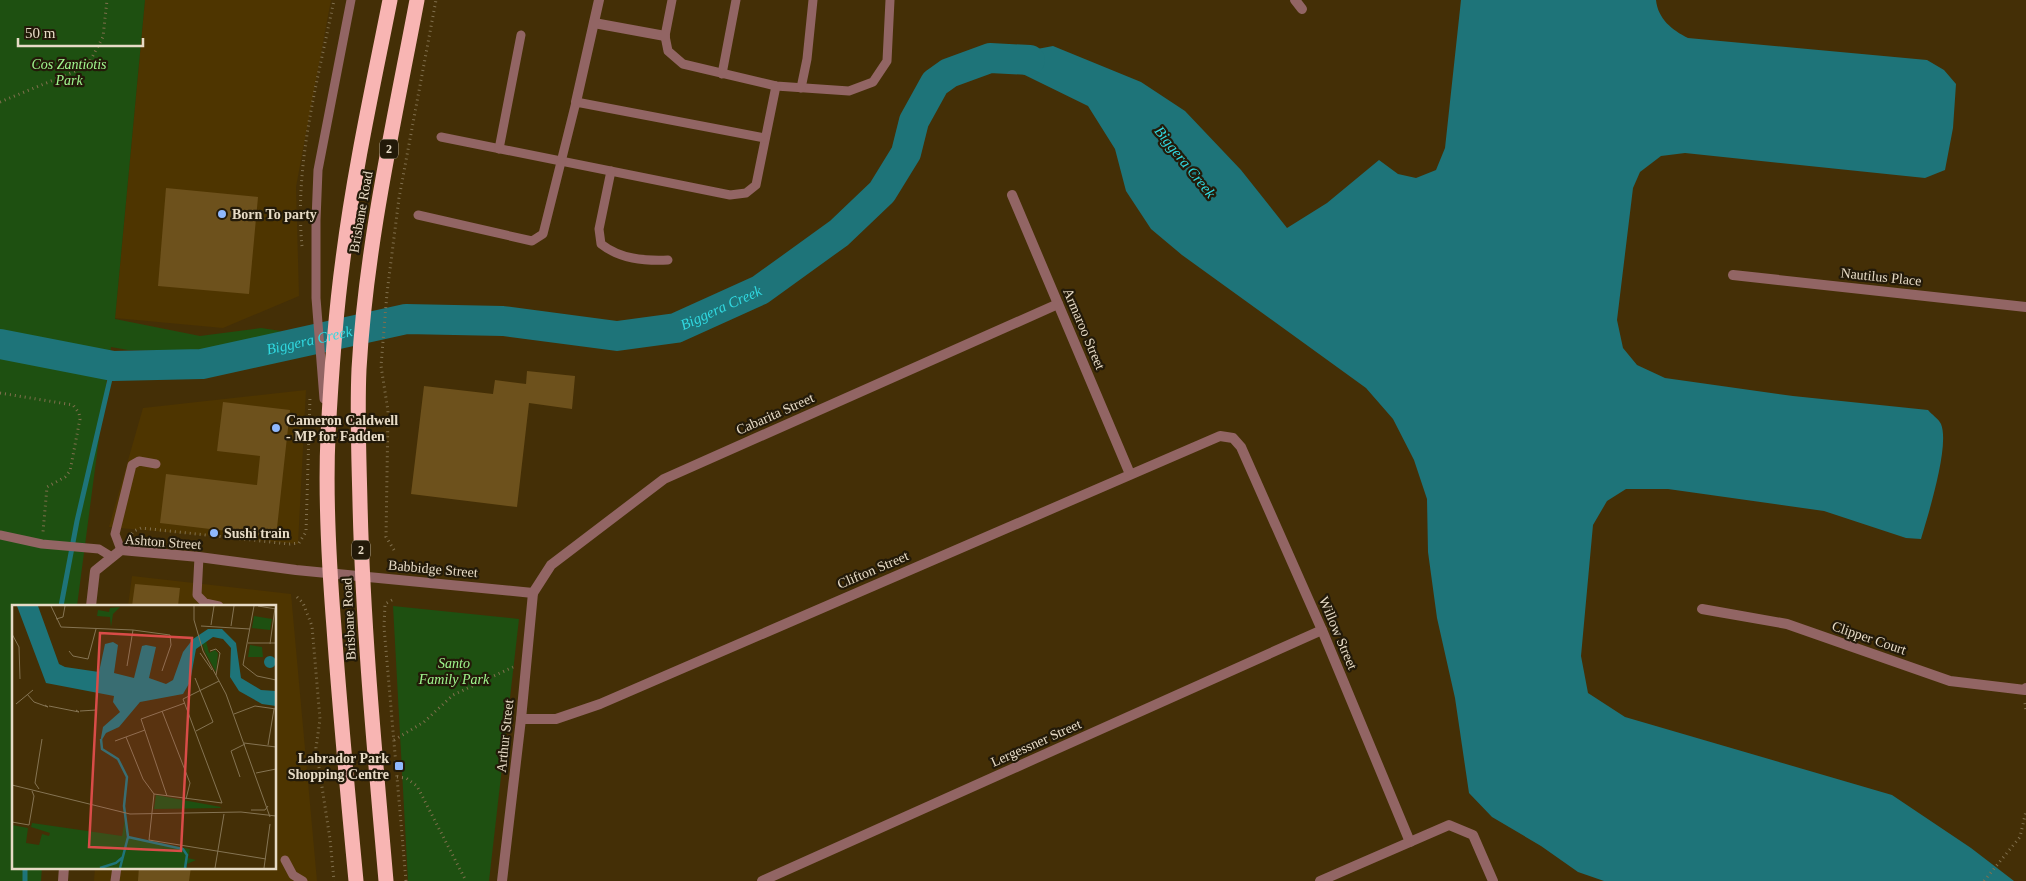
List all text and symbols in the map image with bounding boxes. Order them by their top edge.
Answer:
scale bar [18,15,142,47]
text: 50 m [25,25,56,41]
park label: Cos Zantiotis Park [31,57,107,88]
water label: Biggera Creek [1151,123,1219,201]
road number: 2 [380,140,398,158]
street label: Brisbane Road [346,170,376,254]
place label: Born To party [232,207,317,222]
marker: Born To party [216,208,228,220]
street label: Nautilus Place [1840,265,1922,289]
water label: Biggera Creek [678,282,764,333]
street label: Armaroo Street [1060,286,1108,372]
water label: Biggera Creek [265,323,354,358]
street label: Cabarita Street [734,390,816,438]
place label: Cameron Caldwell - MP for Fadden [286,413,398,444]
marker: Cameron Caldwell - MP for Fadden [270,422,282,434]
place label: Sushi train [224,526,290,541]
marker: Sushi train [208,527,220,539]
street label: Ashton Street [124,532,202,552]
road number: 2 [352,540,370,560]
street label: Clifton Street [835,548,911,592]
street label: Babbidge Street [388,558,478,580]
street label: Brisbane Road [339,577,359,661]
street label: Willow Street [1316,594,1360,672]
inset map [12,605,276,868]
street label: Clipper Court [1830,618,1908,658]
park label: Santo Family Park [418,656,490,687]
street label: Arthur Street [494,699,516,773]
street label: Lergessner Street [988,716,1084,770]
place label: Labrador Park Shopping Centre [288,751,389,782]
marker: Labrador Park Shopping Centre [393,760,405,772]

